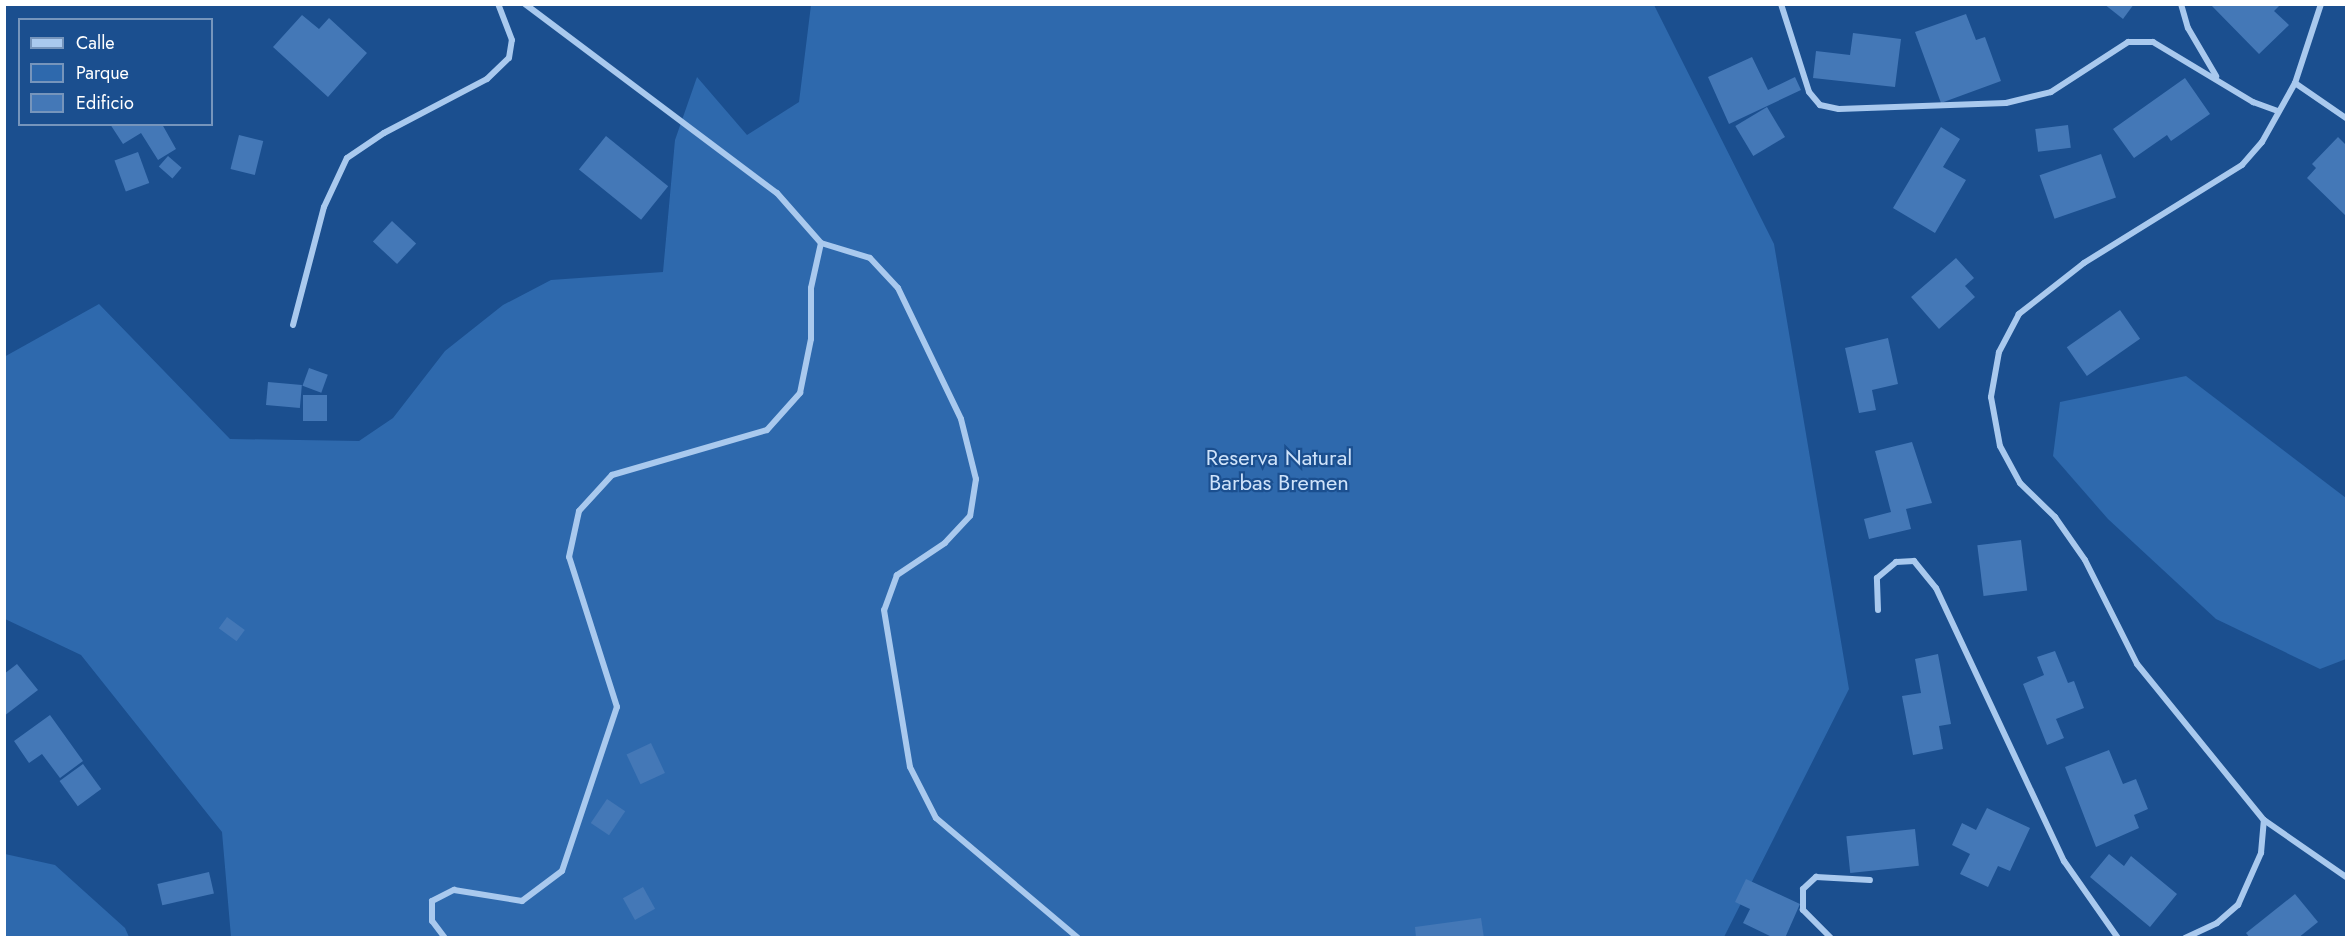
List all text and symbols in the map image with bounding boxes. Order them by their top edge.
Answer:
legend [18,18,213,126]
text: Calle [76,30,115,56]
text: Parque [76,60,129,86]
text: Edificio [76,90,134,116]
park label: Reserva Natural Barbas Bremen [1206,444,1352,496]

